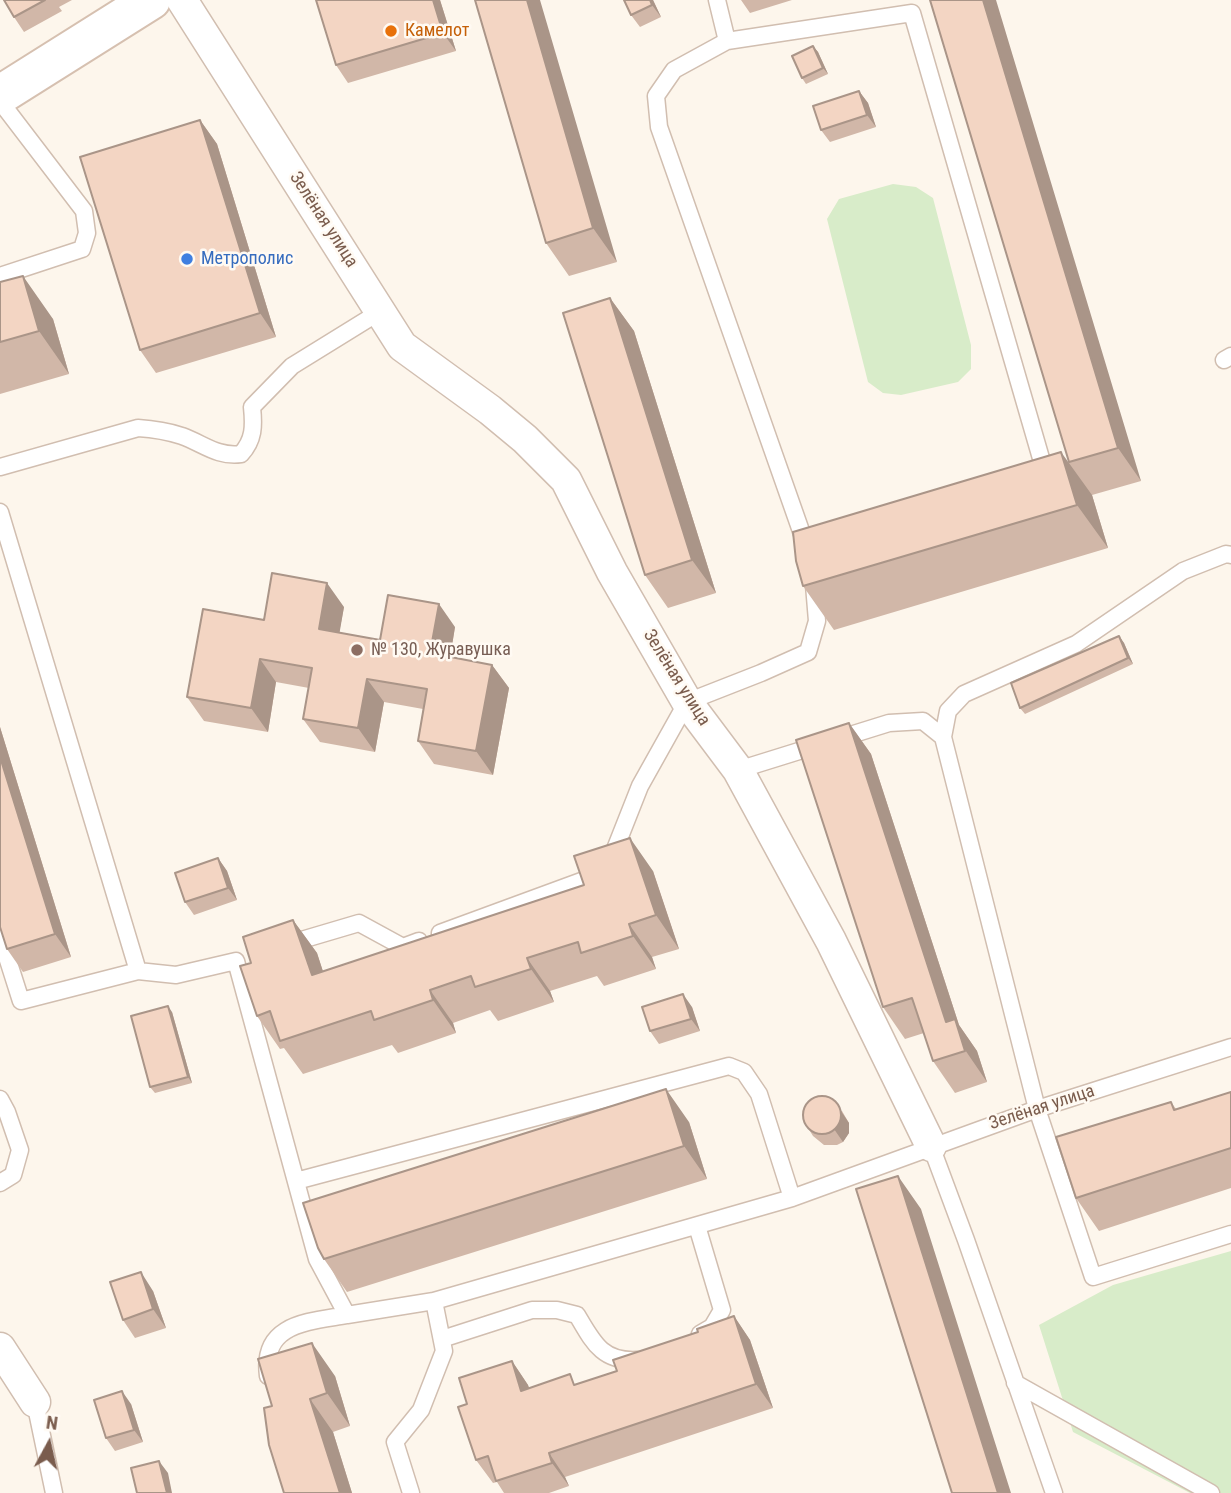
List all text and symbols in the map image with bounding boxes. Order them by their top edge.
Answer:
place label: Камелот [405,20,469,42]
marker: Камелот [383,23,399,39]
street label: Зелёная улица [284,168,362,272]
place label: Метрополис [201,248,293,270]
marker: Метрополис [179,251,195,267]
street label: Зелёная улица [638,626,714,730]
place label: № 130, Журавушка [371,639,511,661]
marker: № 130, Журавушка [349,642,365,658]
street label: Зелёная улица [987,1081,1097,1135]
north arrow [14,1409,84,1479]
text: N [45,1411,59,1435]

